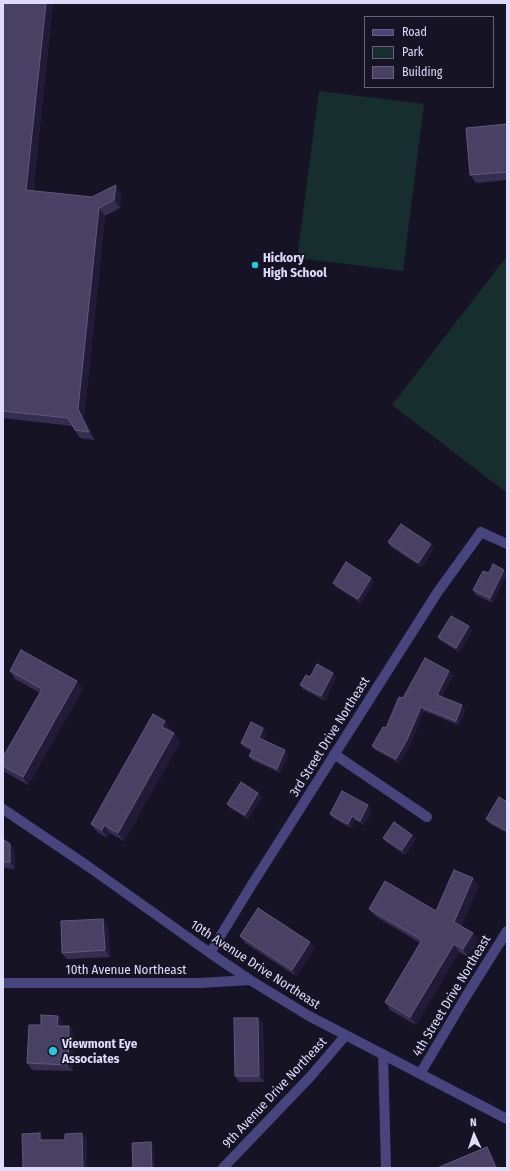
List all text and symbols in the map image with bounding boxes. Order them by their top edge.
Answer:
legend [364,16,494,88]
text: Road [402,25,427,39]
text: Park [402,45,423,59]
text: Building [402,65,442,79]
place label: Hickory High School [263,250,327,281]
marker: Hickory High School [250,260,260,270]
street label: 3rd Street Drive Northeast [287,674,373,800]
street label: 10th Avenue Drive Northeast [187,917,323,1013]
street label: 4th Street Drive Northeast [410,932,494,1060]
street label: 10th Avenue Northeast [66,962,186,978]
street label: 9th Avenue Drive Northeast [220,1034,330,1152]
place label: Viewmont Eye Associates [62,1036,137,1067]
marker: Viewmont Eye Associates [47,1045,59,1057]
north arrow [454,1115,494,1155]
text: N [470,1116,477,1129]

